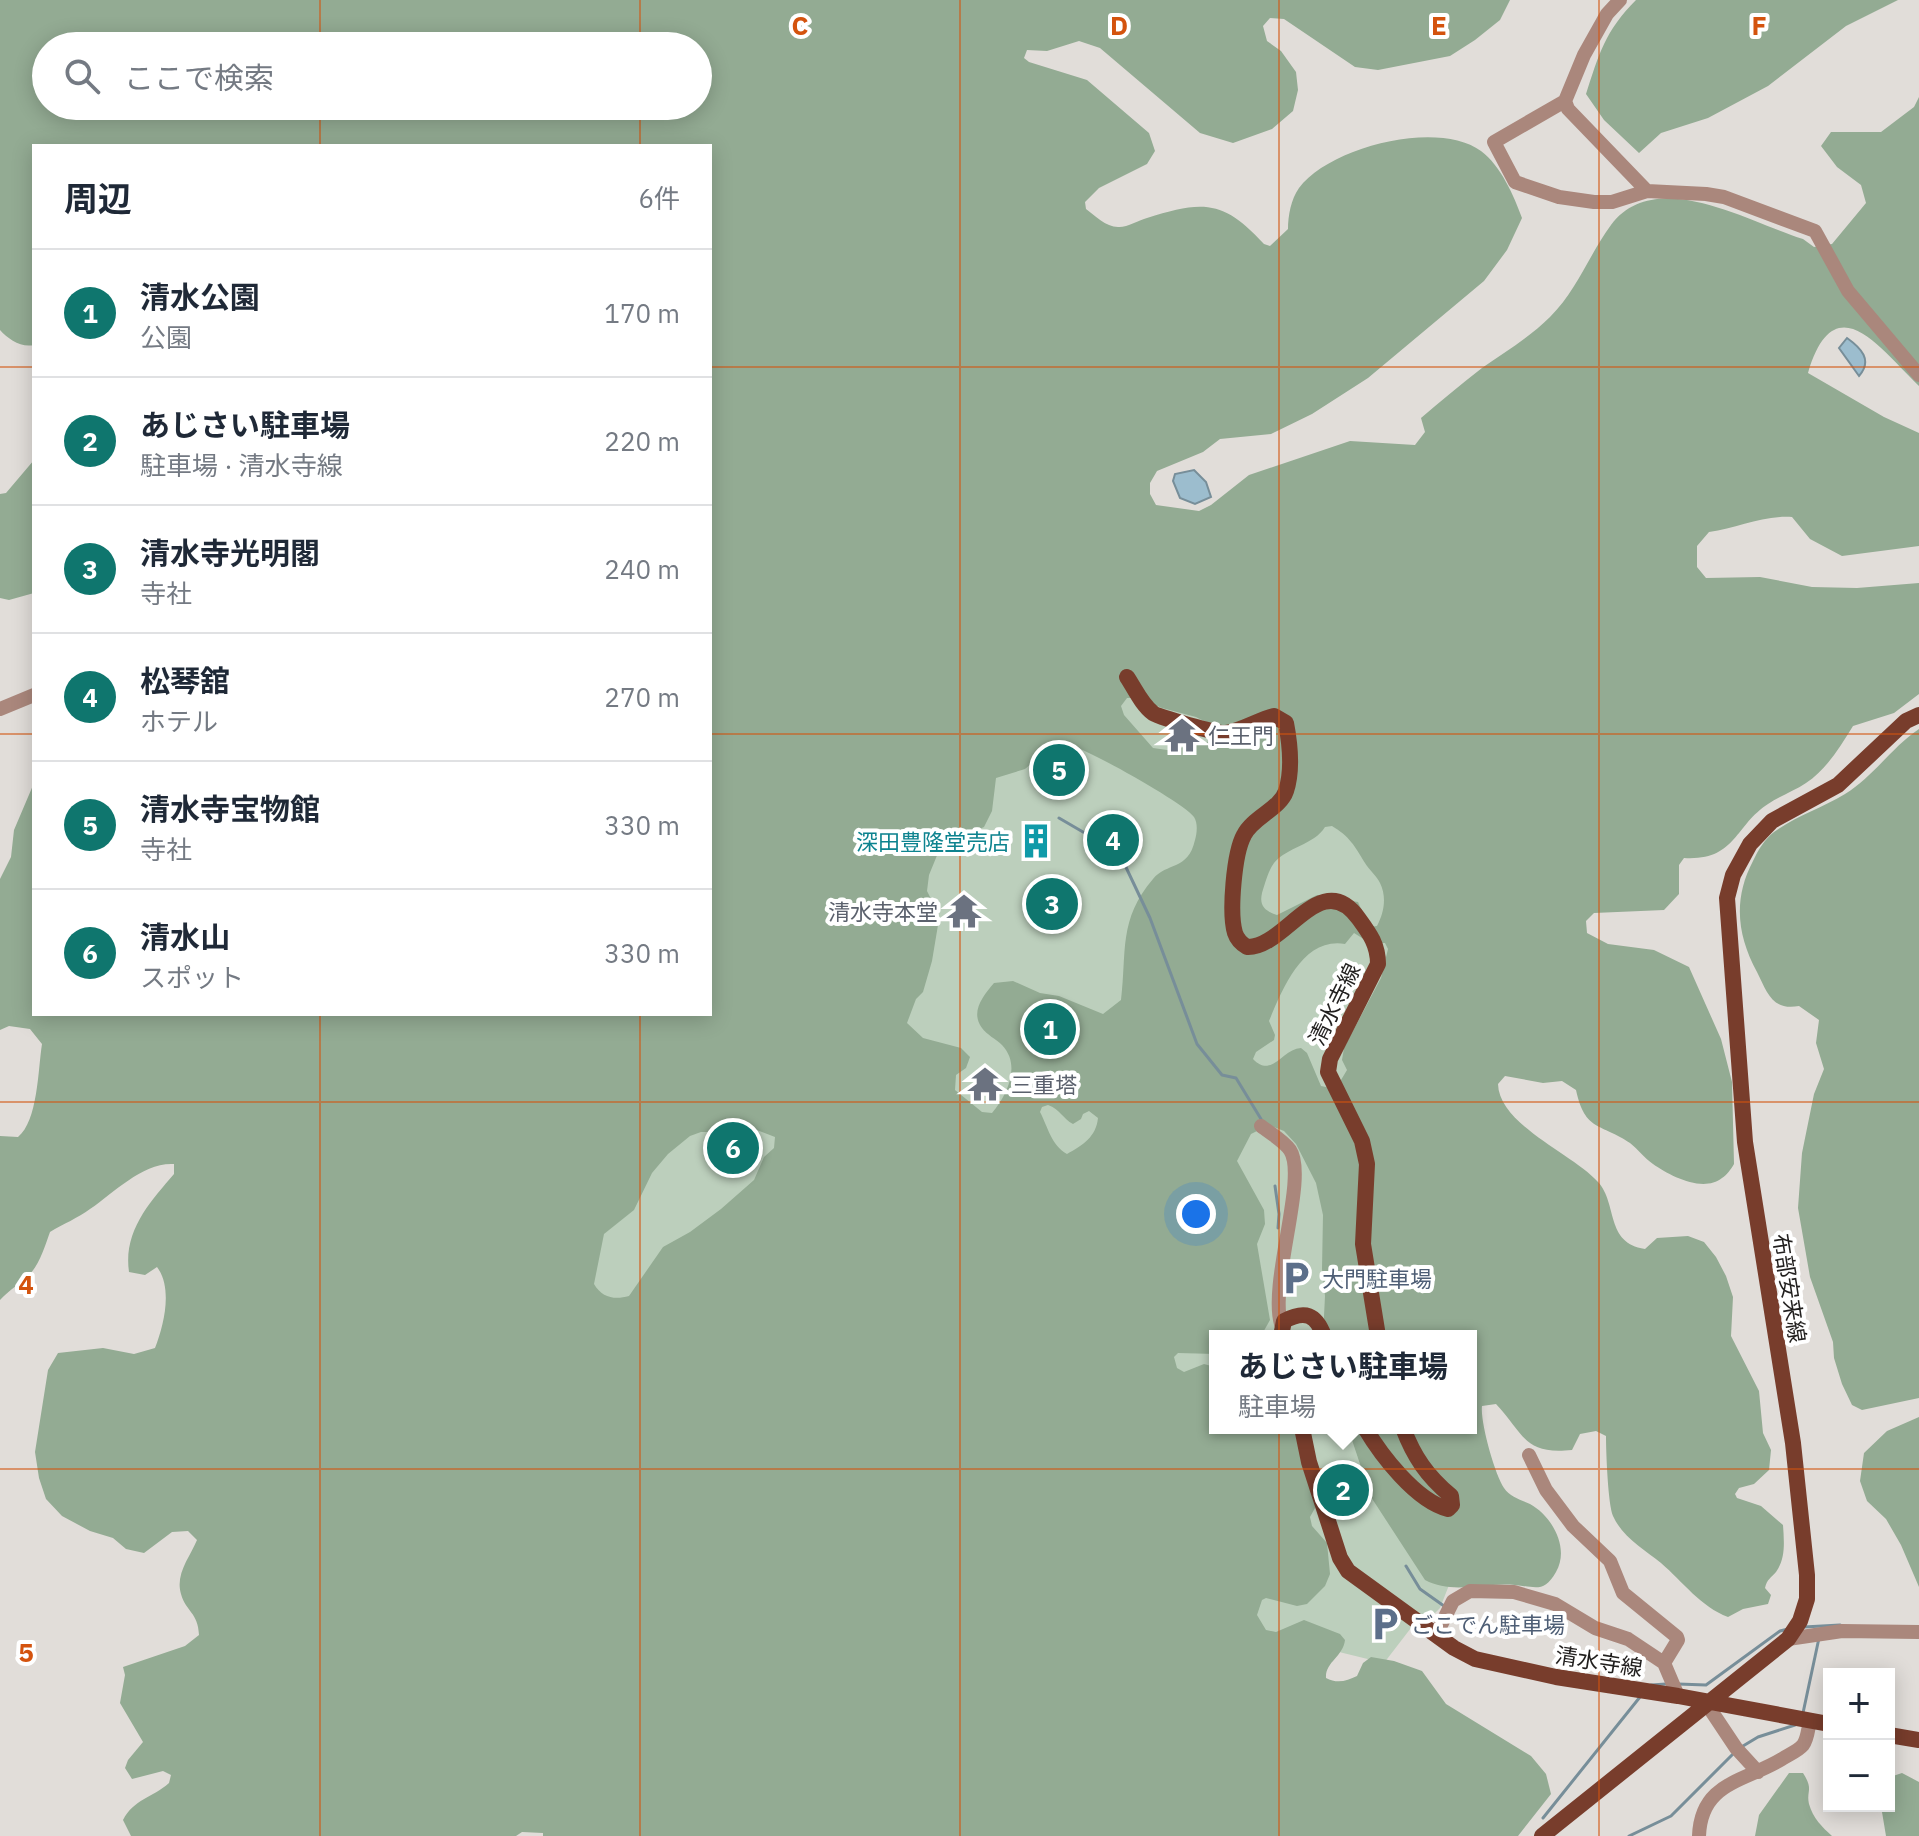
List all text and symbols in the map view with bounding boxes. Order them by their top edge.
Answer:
text: C [792,8,809,42]
text: D [1110,8,1128,42]
text: E [1431,8,1447,42]
text: F [1751,8,1767,42]
search box [32,32,712,120]
icon: search [60,54,104,98]
text: ここで検索 [124,58,274,97]
text: 周辺 [64,176,132,220]
text: 6件 [638,181,680,215]
text: 清水公園 [140,277,260,316]
text: 1 [82,296,98,330]
text: 170 m [604,296,680,330]
text: 公園 [140,320,192,354]
text: あじさい駐車場 [140,405,350,444]
text: 2 [82,424,98,458]
text: 220 m [604,424,680,458]
text: 駐車場 · 清水寺線 [140,448,343,482]
text: 清水寺光明閣 [140,533,320,572]
text: 3 [82,552,98,586]
text: 240 m [604,552,680,586]
text: 寺社 [140,576,192,610]
text: 松琴舘 [140,661,230,700]
text: 4 [82,680,98,714]
text: 270 m [604,680,680,714]
text: ホテル [140,704,218,738]
temple icon: 仁王門 [1163,716,1201,754]
place label: 仁王門 [1208,721,1274,750]
pin: 5 [1033,740,1085,800]
text: 清水寺宝物館 [140,789,320,828]
text: 5 [82,808,98,842]
text: 330 m [604,808,680,842]
pin: 4 [1087,810,1139,870]
building icon: 深田豊隆堂売店 [1017,822,1055,860]
place label: 深田豊隆堂売店 [856,827,1010,856]
text: 寺社 [140,832,192,866]
pin: 3 [1026,874,1078,934]
temple icon: 清水寺本堂 [945,892,983,930]
place label: 清水寺本堂 [828,897,938,926]
text: 清水山 [140,917,230,956]
text: 6 [82,936,98,970]
text: 330 m [604,936,680,970]
street label: 清水寺線 [1302,958,1366,1050]
text: スポット [140,960,244,994]
pin: 1 [1024,999,1076,1059]
temple icon: 三重塔 [966,1065,1004,1103]
place label: 三重塔 [1011,1070,1077,1099]
pin: 6 [707,1118,759,1178]
your location [1176,1194,1216,1234]
street label: 布部安来線 [1767,1231,1813,1345]
parking icon: 大門駐車場 [1277,1259,1315,1297]
place label: 大門駐車場 [1322,1264,1432,1293]
text: 4 [18,1267,34,1301]
popup [1209,1330,1477,1434]
text: あじさい駐車場 [1238,1346,1448,1385]
text: 駐車場 [1238,1389,1316,1423]
pin: 2 [1317,1460,1369,1520]
parking icon: ごこでん駐車場 [1366,1605,1404,1643]
place label: ごこでん駐車場 [1411,1610,1565,1639]
text: 5 [18,1635,34,1669]
street label: 清水寺線 [1553,1640,1645,1682]
map controls [1823,1668,1895,1812]
button: + [1823,1668,1895,1740]
button: − [1823,1740,1895,1812]

